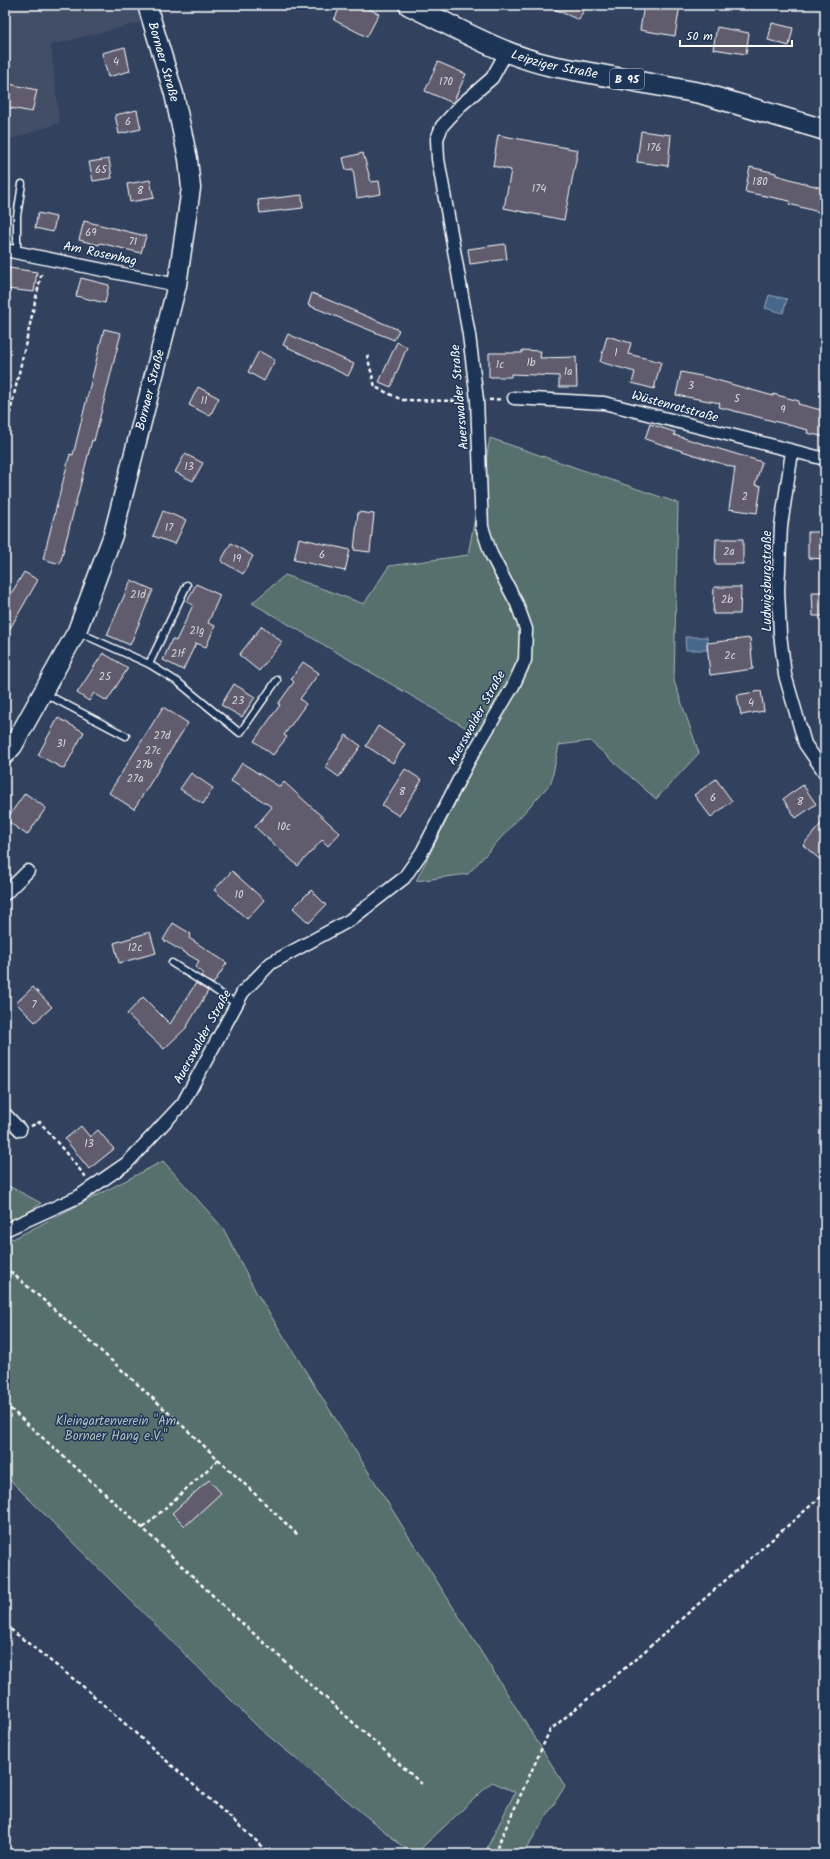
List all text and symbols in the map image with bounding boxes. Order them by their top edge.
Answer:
street label: Bornaer Straße [142,19,185,105]
scale bar [680,22,792,48]
text: 50 m [686,27,713,46]
street label: Leipziger Straße [508,44,600,85]
house number: 4 [113,53,119,71]
road number: B 95 [610,69,644,89]
house number: 170 [439,73,454,91]
house number: 6 [125,113,131,131]
house number: 176 [647,139,661,157]
house number: 65 [95,161,108,179]
house number: 180 [752,173,768,191]
house number: 174 [532,180,546,198]
house number: 8 [137,182,144,200]
house number: 69 [85,224,97,242]
house number: 71 [129,233,137,251]
street label: Am Rosenhag [61,236,139,272]
street label: Auerswalder Straße [445,343,475,450]
house number: 1 [614,344,618,362]
street label: Bornaer Straße [130,347,171,433]
house number: 1b [526,354,536,372]
house number: 1c [496,356,504,374]
house number: 1a [564,363,572,381]
house number: 3 [688,377,694,395]
street label: Wüstenrotstraße [629,385,721,429]
house number: 5 [734,390,741,408]
house number: 11 [201,392,207,410]
house number: 9 [780,401,786,419]
house number: 13 [184,458,194,476]
house number: 2 [742,488,748,506]
house number: 17 [165,519,174,537]
street label: Ludwigsburgstraße [757,530,778,632]
house number: 2a [723,543,735,561]
house number: 6 [319,546,325,564]
house number: 19 [233,550,242,568]
house number: 21d [130,586,146,604]
house number: 2b [721,591,733,609]
house number: 21g [189,622,205,640]
house number: 21f [171,645,187,663]
house number: 2c [724,647,736,665]
street label: Auerswalder Straße [442,667,512,769]
house number: 25 [99,668,112,686]
house number: 23 [232,692,244,710]
house number: 4 [748,694,754,712]
house number: 27d [154,727,171,745]
house number: 31 [56,735,66,753]
house number: 27c [145,742,161,760]
house number: 27b [135,756,153,774]
house number: 27a [127,770,143,788]
house number: 8 [399,783,406,801]
house number: 6 [710,789,716,807]
house number: 8 [797,793,804,811]
house number: 10c [277,818,291,836]
house number: 10 [235,886,244,904]
house number: 12c [128,939,142,957]
street label: Auerswalder Straße [168,986,238,1088]
house number: 7 [31,996,37,1014]
house number: 13 [84,1135,94,1153]
park label: Kleingartenverein "Am Bornaer Hang e.V." [56,1411,176,1447]

